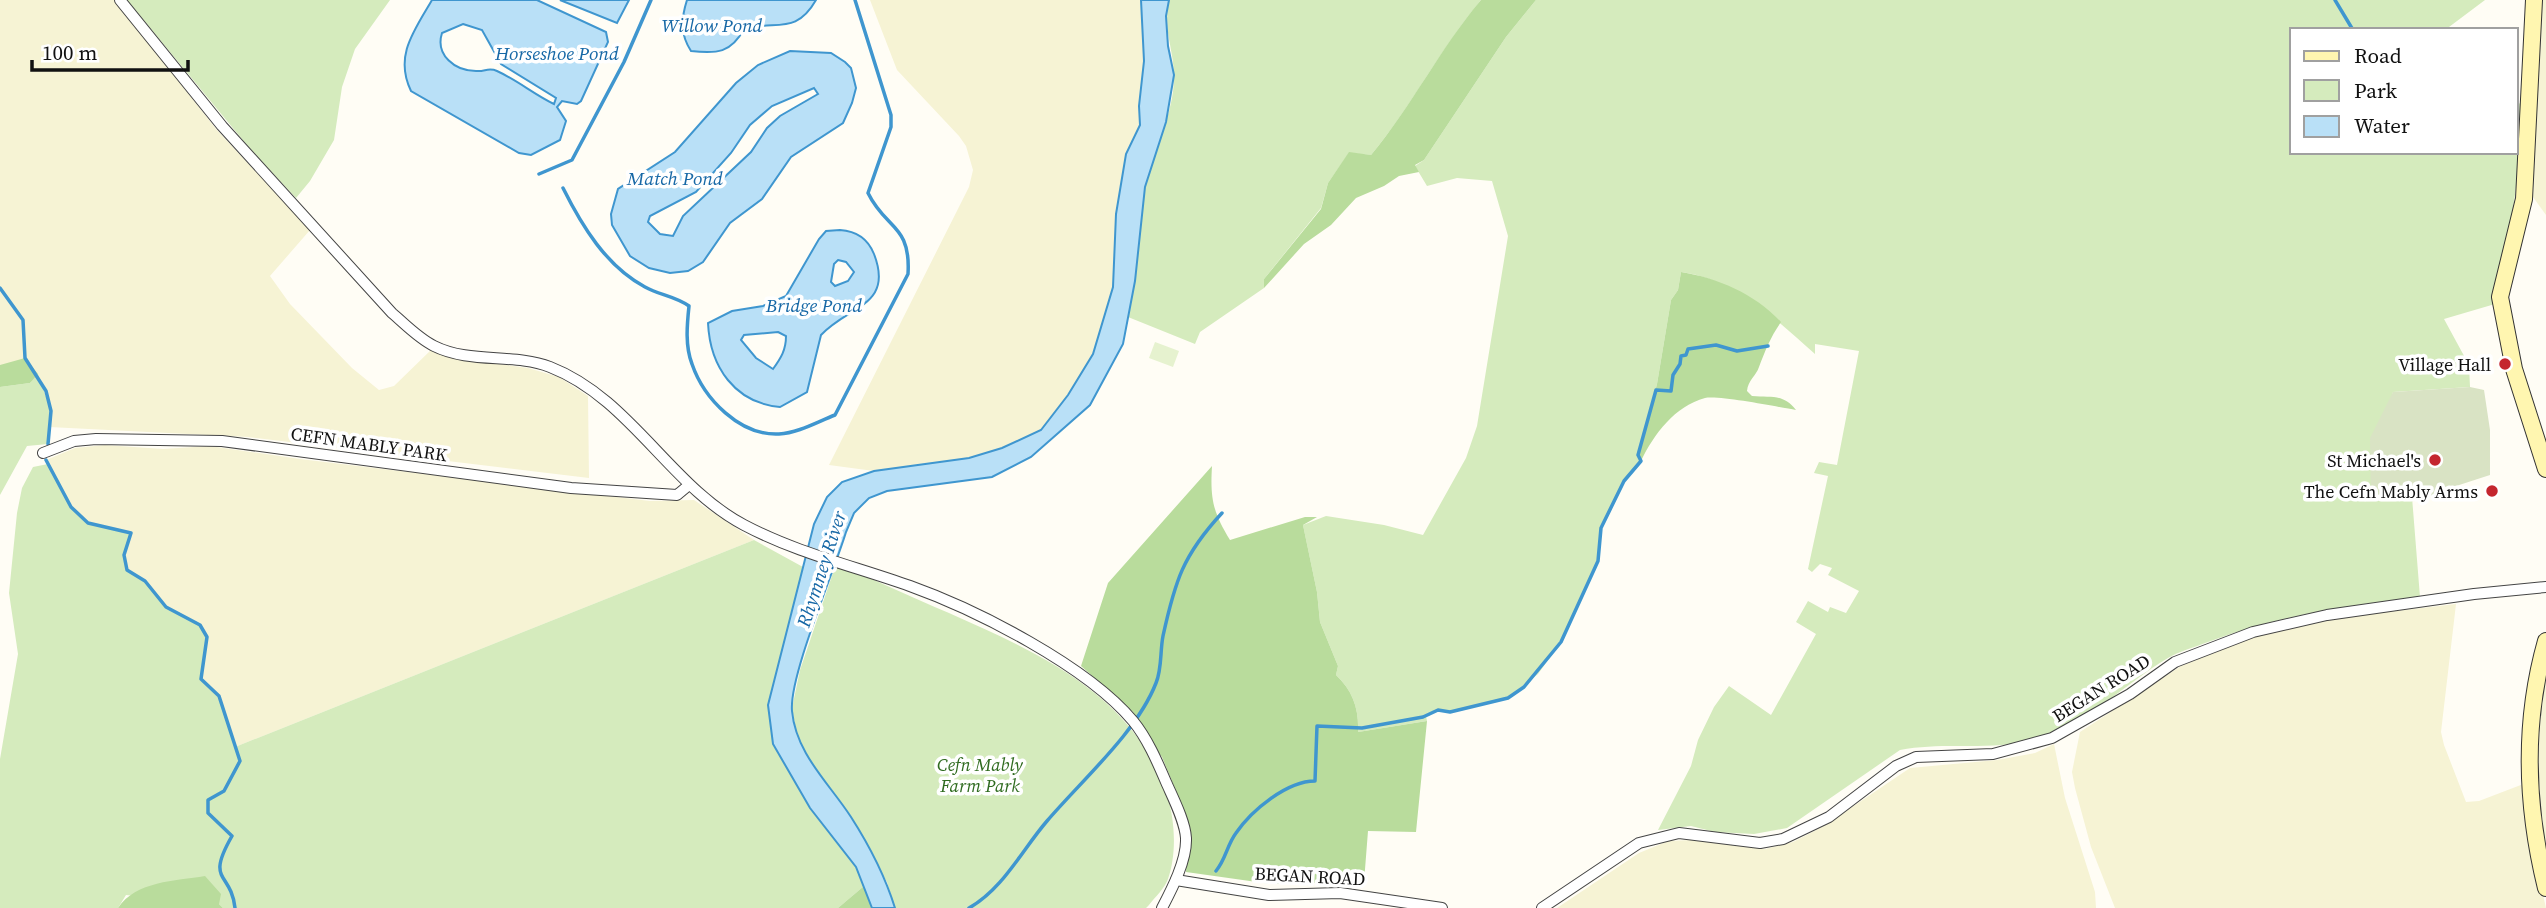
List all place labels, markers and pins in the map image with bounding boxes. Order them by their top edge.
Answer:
place label: Village Hall [2398,352,2491,377]
marker: Village Hall [2497,356,2513,372]
place label: St Michael's [2327,448,2421,473]
marker: St Michael's [2427,452,2443,468]
place label: The Cefn Mably Arms [2304,479,2478,504]
marker: The Cefn Mably Arms [2484,483,2500,499]

